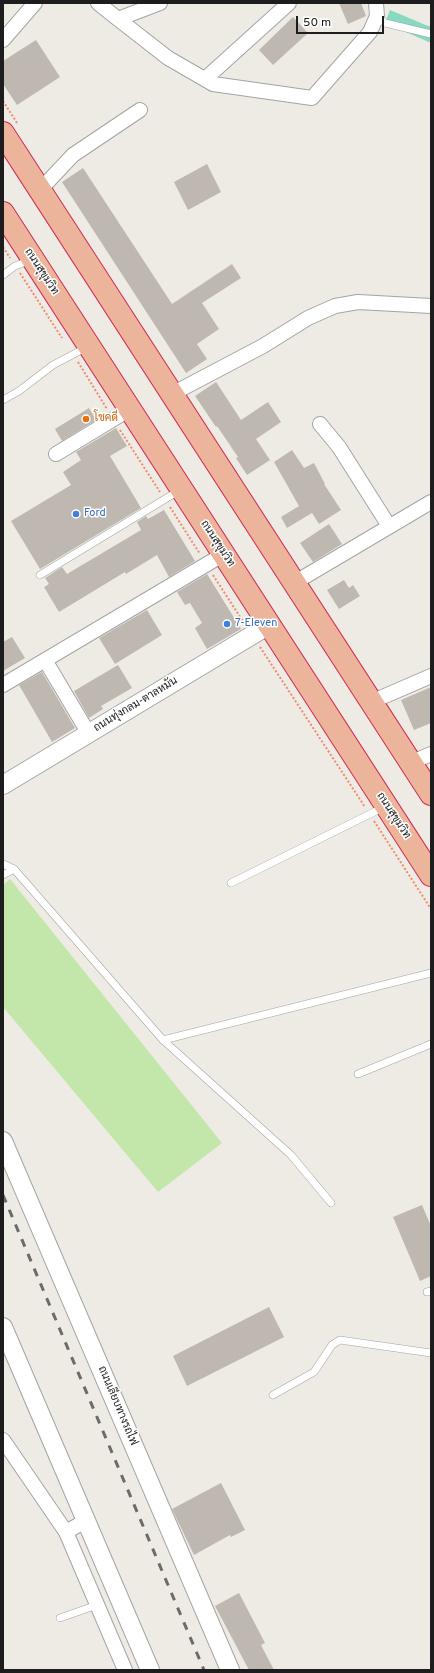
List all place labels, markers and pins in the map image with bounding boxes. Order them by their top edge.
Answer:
place label: โชคดี [94,412,118,426]
marker: โชคดี [81,414,91,424]
place label: Ford [84,507,106,521]
marker: Ford [71,509,81,519]
place label: 7-Eleven [235,617,277,631]
marker: 7-Eleven [222,619,232,629]

